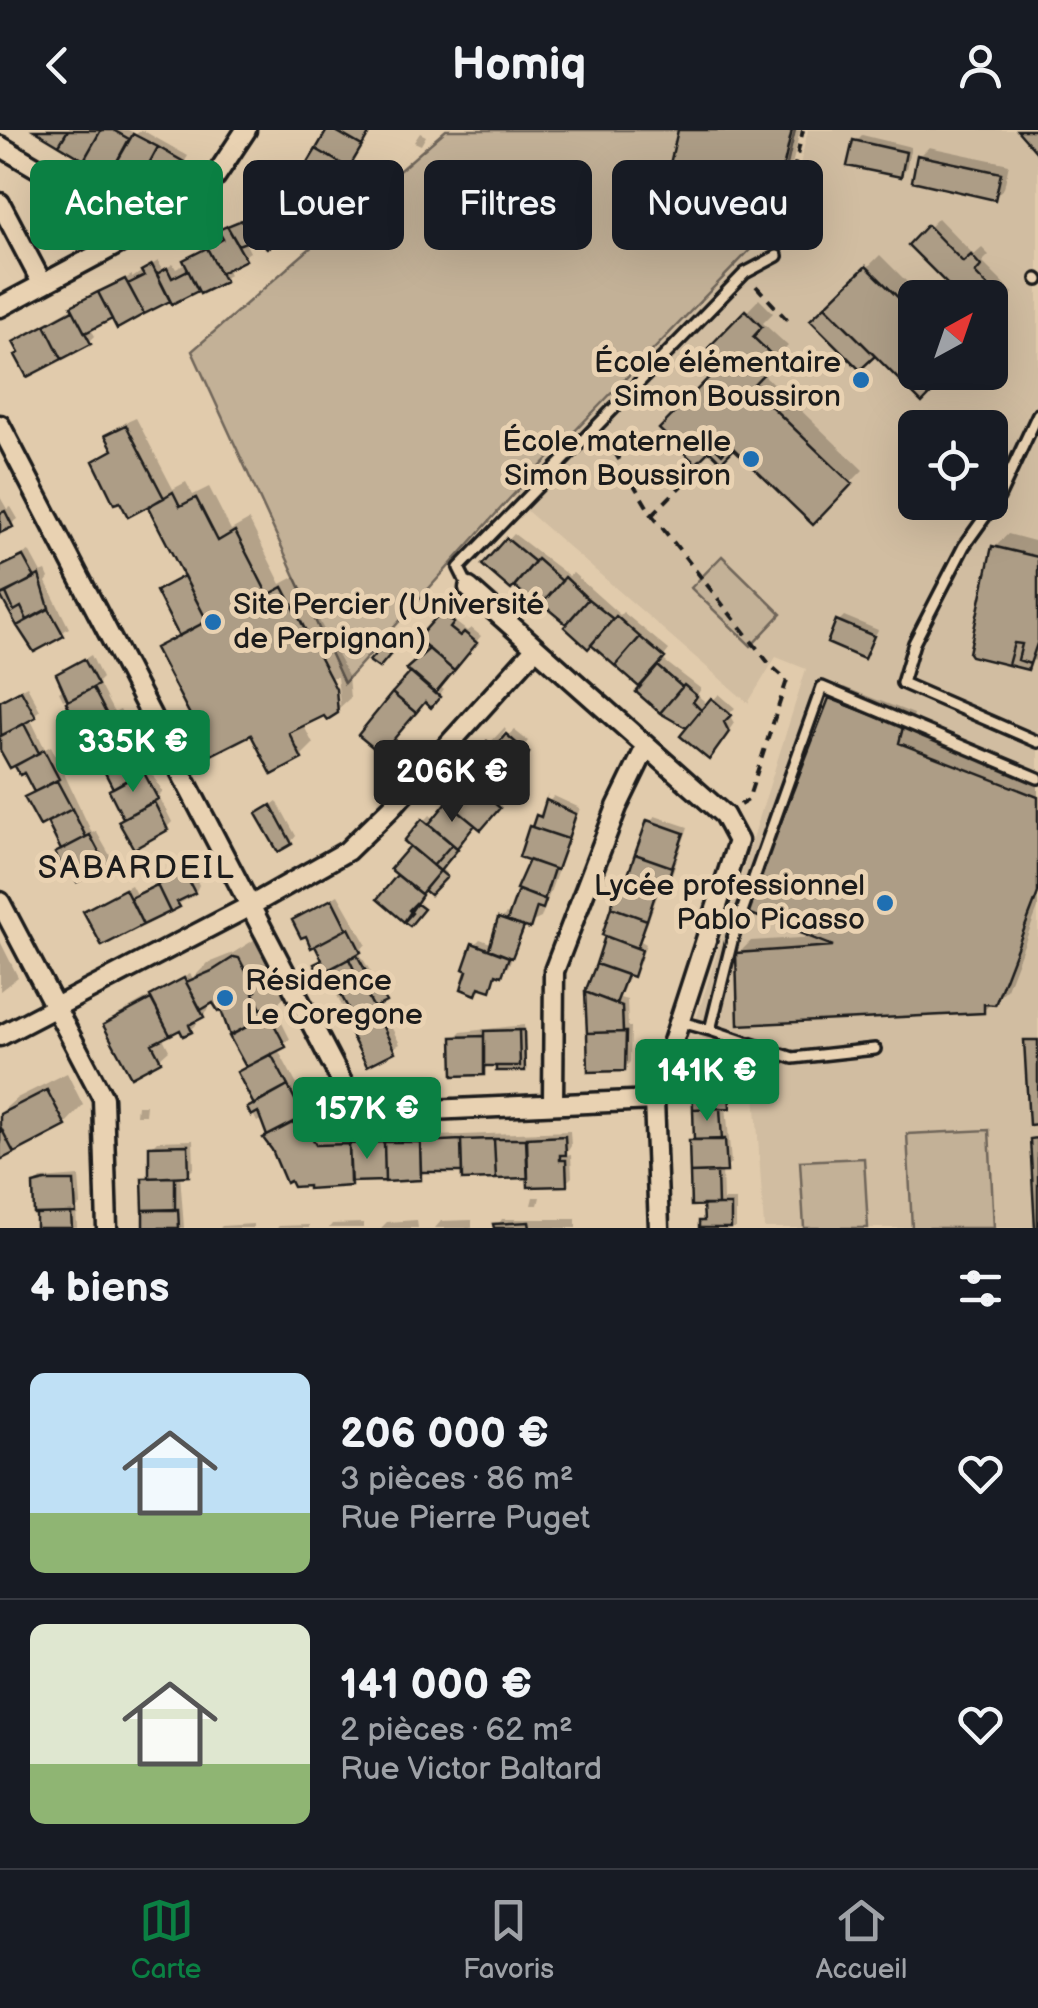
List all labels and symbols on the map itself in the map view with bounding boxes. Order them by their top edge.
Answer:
north arrow [898,280,1008,390]
place label: École élémentaire Simon Boussiron [594,344,841,415]
marker: École élémentaire Simon Boussiron [850,369,872,391]
place label: École maternelle Simon Boussiron [502,423,731,494]
marker: École maternelle Simon Boussiron [740,448,762,470]
place label: Site Percier (Université de Perpignan) [233,587,544,657]
marker: Site Percier (Université de Perpignan) [202,611,224,633]
pin: 335K € [52,710,214,795]
pin: 206K € [371,740,533,825]
district label: SABARDEIL [38,849,236,888]
place label: Lycée professionnel Pablo Picasso [594,868,865,938]
marker: Lycée professionnel Pablo Picasso [874,892,896,914]
place label: Résidence Le Coregone [245,963,423,1033]
marker: Résidence Le Coregone [214,987,236,1009]
pin: 141K € [626,1039,788,1124]
pin: 157K € [286,1077,448,1162]

